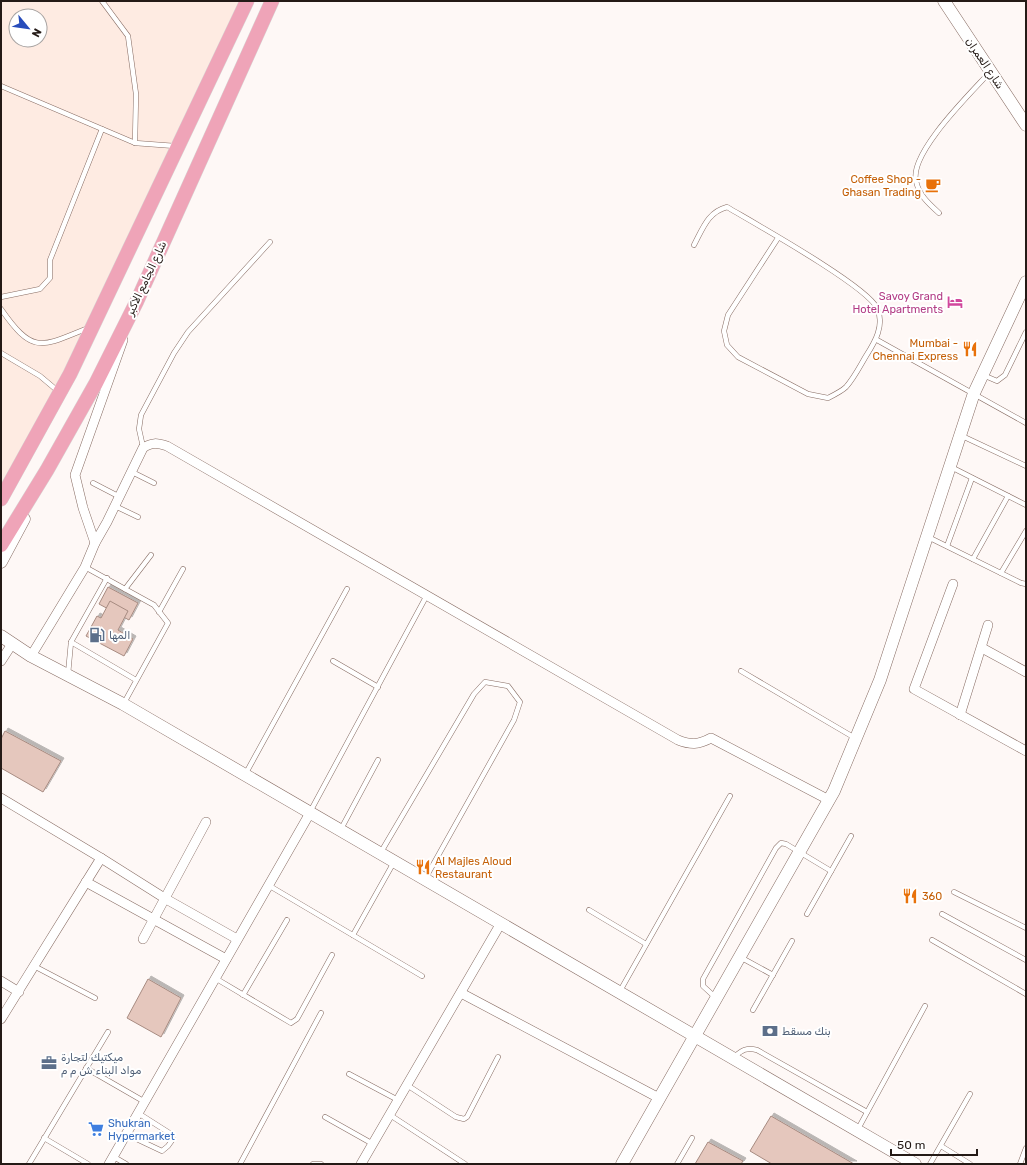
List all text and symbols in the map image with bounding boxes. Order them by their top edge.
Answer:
north arrow [8,8,48,48]
text: N [29,26,44,39]
street label: شارع العمران [961,35,1006,93]
place label: Coffee Shop - Ghasan Trading [842,173,921,199]
cafe icon: Coffee Shop - Ghasan Trading [924,176,942,194]
street label: شارع الجامع الاكبر [123,239,171,319]
place label: Savoy Grand Hotel Apartments [852,290,943,316]
hotel icon: Savoy Grand Hotel Apartments [946,293,964,311]
place label: Mumbai - Chennai Express [872,337,958,363]
restaurant icon: Mumbai - Chennai Express [961,340,979,358]
fuel station icon: المه‍ا [88,626,106,644]
place label: المه‍ا [109,629,130,642]
place label: Al Majles Aloud Restaurant [435,855,512,881]
restaurant icon: Al Majles Aloud Restaurant [414,858,432,876]
restaurant icon: 360 [901,887,919,905]
place label: 360 [922,890,942,903]
bank icon: بنك مسقط [761,1022,779,1040]
place label: بنك مسقط [782,1025,831,1038]
place label: ميكتيك لتجارة مواد البناء ش م م [61,1051,141,1078]
office icon: ميكتيك لتجارة مواد البناء ش م م [40,1054,58,1072]
place label: Shukran Hypermarket [108,1117,175,1143]
supermarket icon: Shukran Hypermarket [87,1120,105,1138]
scale bar [891,1131,977,1157]
text: 50 m [897,1138,925,1152]

